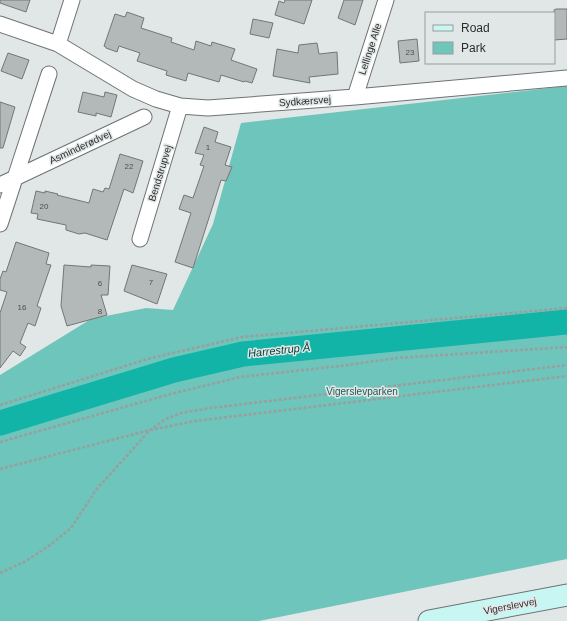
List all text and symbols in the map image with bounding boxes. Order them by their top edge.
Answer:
legend [425,12,555,64]
text: Road [461,21,490,35]
street label: Lellinge Alle [357,22,384,76]
text: Park [461,41,487,55]
house number: 23 [406,48,415,57]
street label: Sydkærsvej [279,94,331,108]
street label: Asminderødvej [47,128,113,166]
street label: Bendstrupvej [146,143,174,203]
house number: 1 [206,143,211,152]
house number: 22 [125,162,134,171]
house number: 20 [40,202,49,211]
house number: 7 [149,278,154,287]
house number: 6 [98,279,103,288]
house number: 16 [18,303,27,312]
house number: 8 [98,307,103,316]
water label: Harrestrup Å [247,341,311,359]
park label: Vigerslevparken [326,386,398,397]
street label: Vigerslevvej [483,595,537,617]

